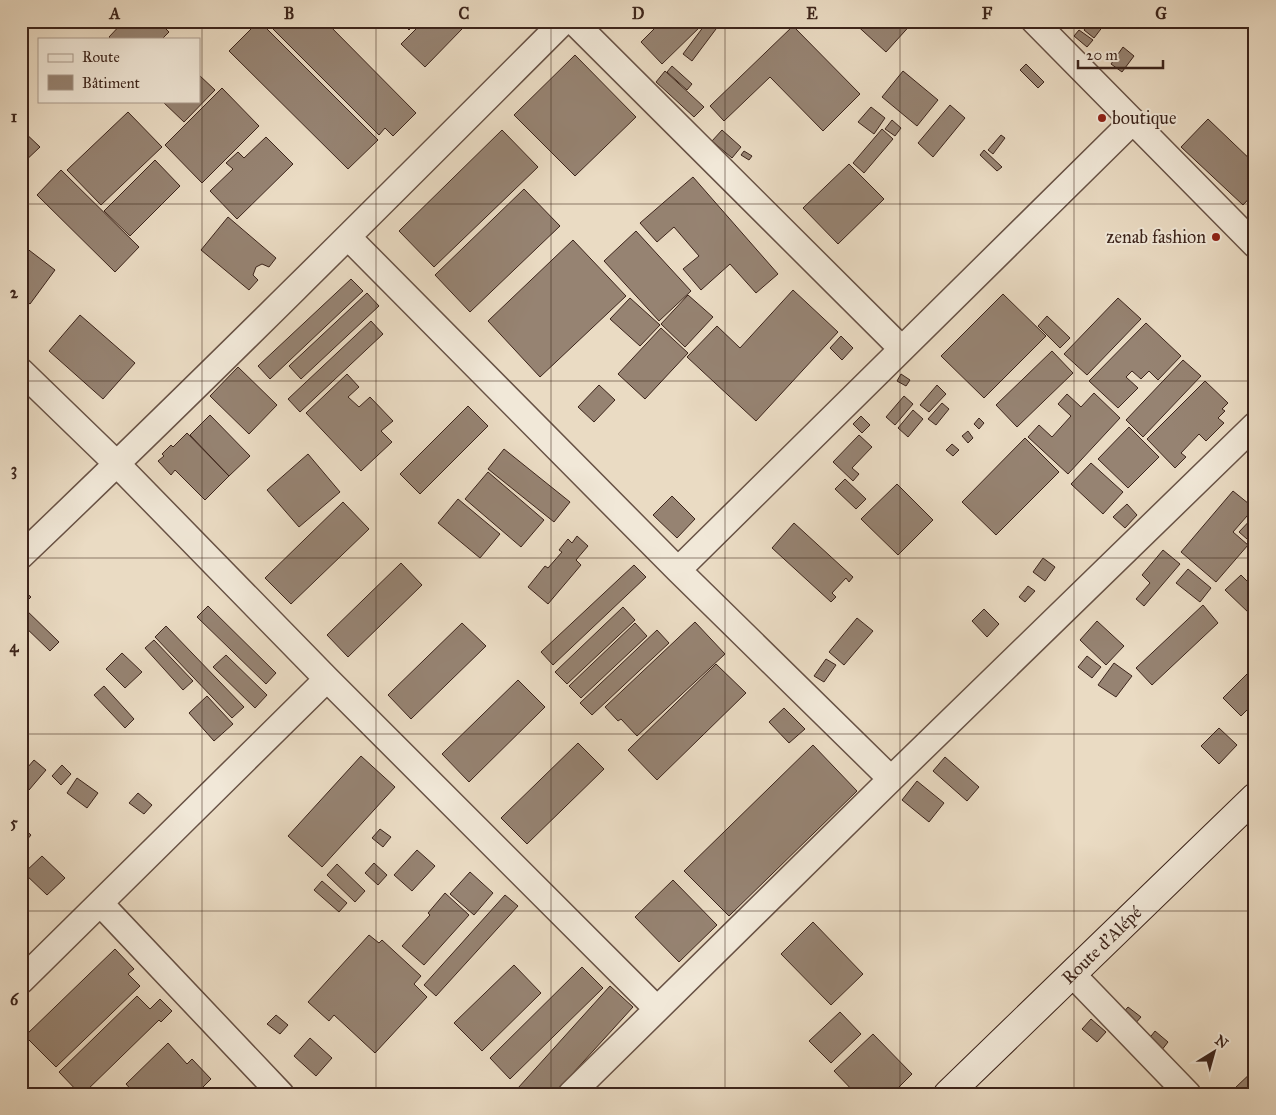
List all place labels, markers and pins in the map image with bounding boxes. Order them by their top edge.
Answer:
place label: boutique [1112,107,1176,130]
marker: boutique [1096,112,1108,124]
place label: zenab fashion [1106,226,1206,248]
marker: zenab fashion [1210,231,1222,243]

